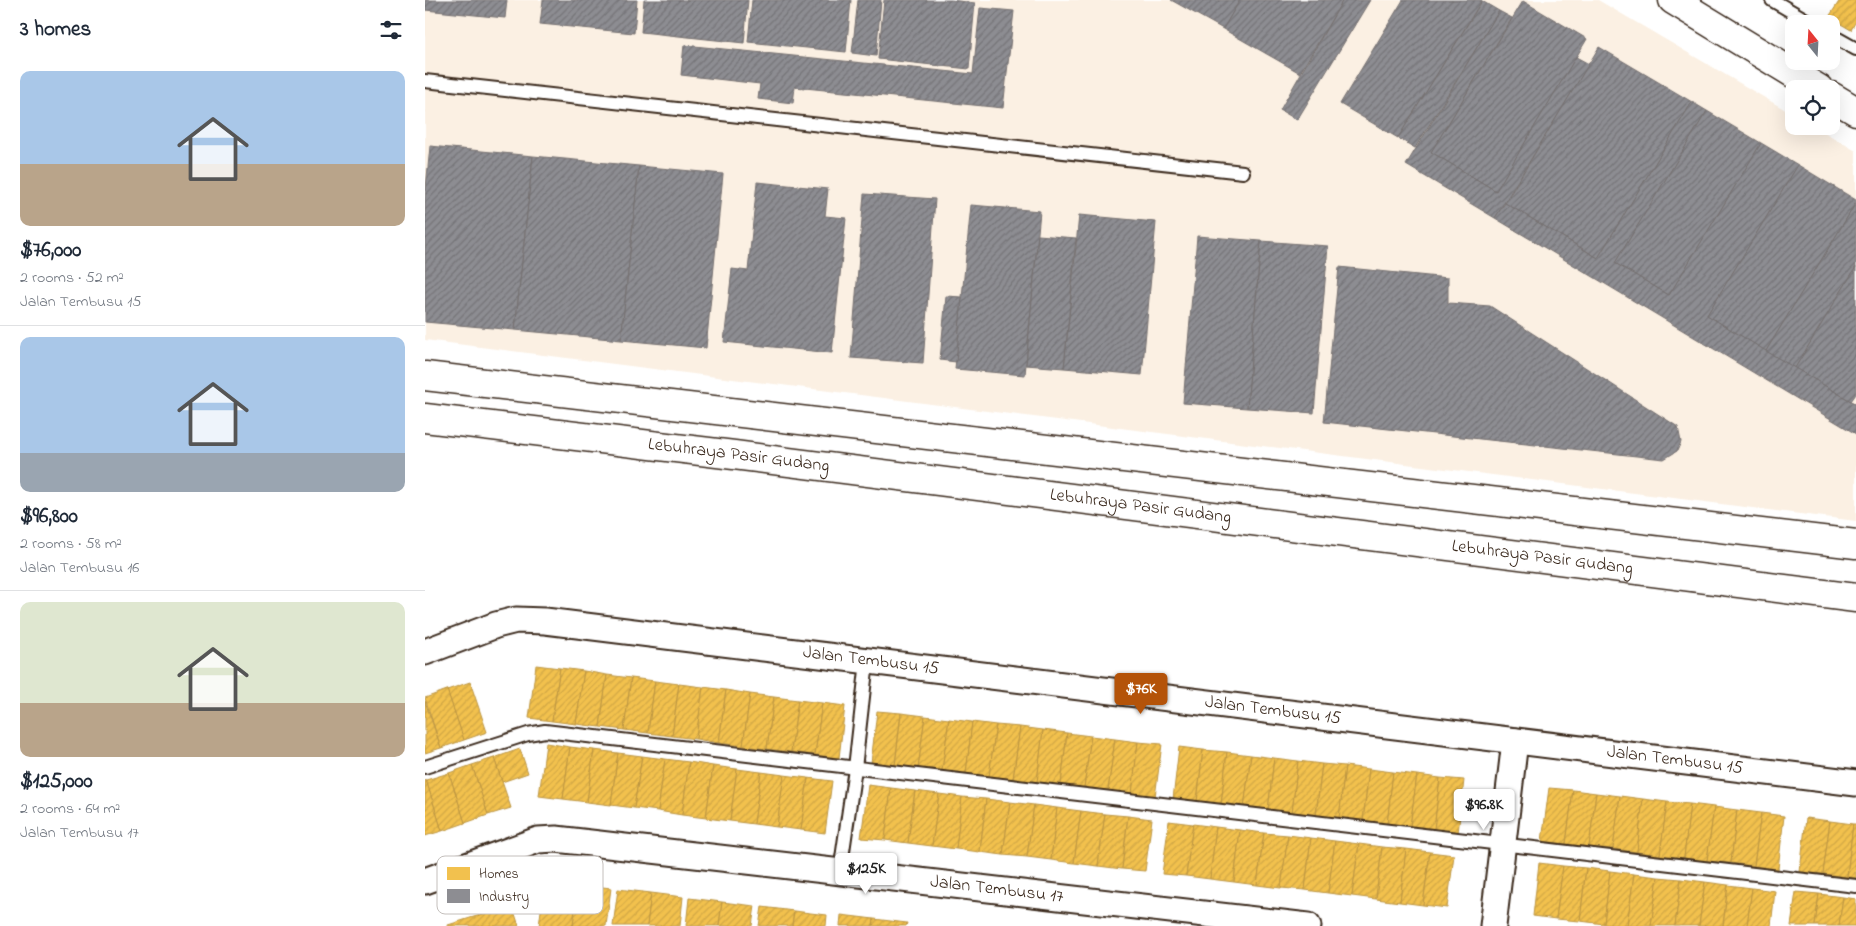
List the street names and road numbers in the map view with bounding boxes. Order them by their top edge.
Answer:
street label: Lebuhraya Pasir Gudang [647,432,831,481]
street label: Lebuhraya Pasir Gudang [1048,482,1233,532]
street label: Lebuhraya Pasir Gudang [1450,534,1634,583]
street label: Jalan Tembusu 15 [801,640,940,683]
street label: Jalan Tembusu 15 [1203,690,1342,732]
street label: Jalan Tembusu 15 [1605,739,1744,782]
street label: Jalan Tembusu 17 [929,869,1065,911]

